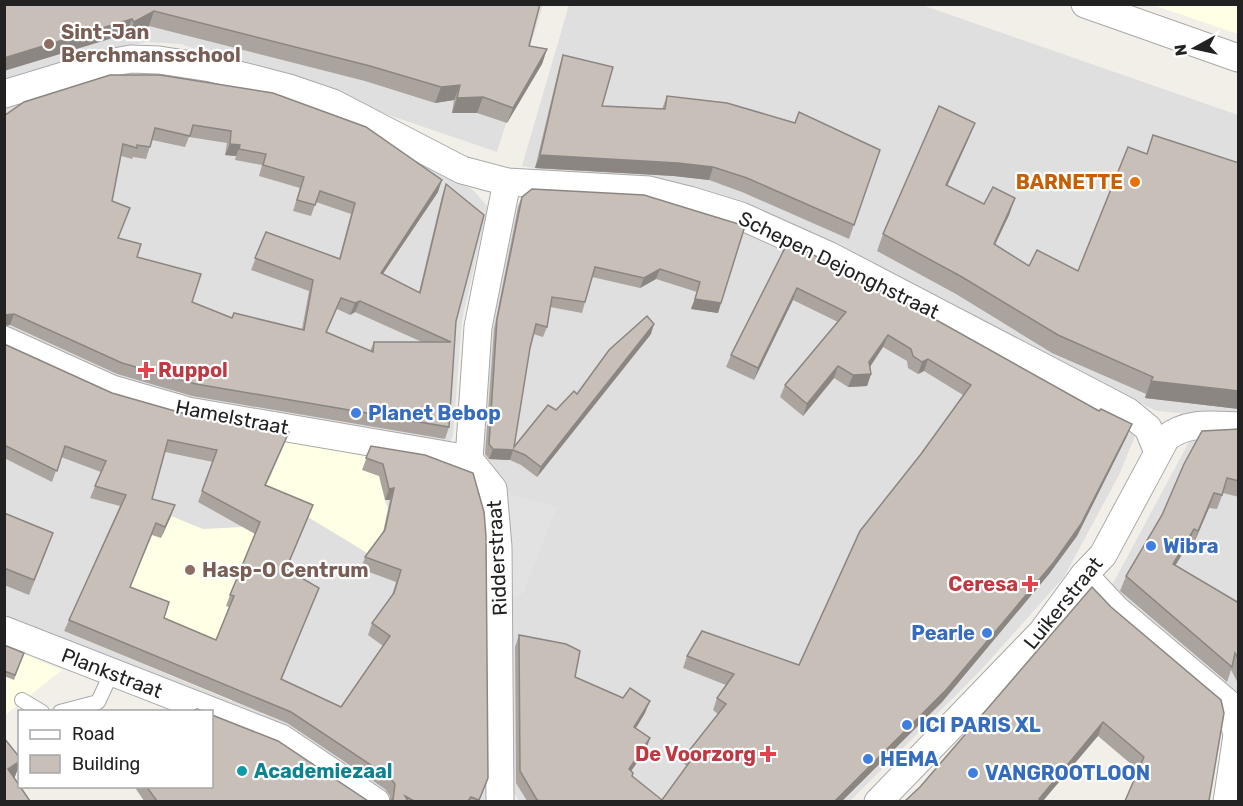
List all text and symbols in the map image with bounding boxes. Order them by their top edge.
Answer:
north arrow [1165,18,1225,78]
place label: Sint-Jan Berchmansschool [61,20,241,67]
marker: Sint-Jan Berchmansschool [42,37,56,51]
text: N [1170,43,1191,57]
place label: BARNETTE [1016,170,1123,194]
marker: BARNETTE [1128,175,1142,189]
street label: Schepen Dejonghstraat [735,206,943,324]
place label: Ruppol [158,358,228,382]
marker: Ruppol [139,363,153,377]
street label: Hamelstraat [174,394,291,440]
place label: Planet Bebop [368,401,501,425]
marker: Planet Bebop [349,406,363,420]
street label: Ridderstraat [482,499,512,616]
place label: Wibra [1163,534,1219,558]
marker: Wibra [1144,539,1158,553]
street label: Luikerstraat [1019,552,1108,654]
place label: Hasp-O Centrum [202,558,369,582]
marker: Hasp-O Centrum [183,563,197,577]
place label: Ceresa [948,572,1018,596]
marker: Ceresa [1023,577,1037,591]
place label: Pearle [911,621,975,645]
marker: Pearle [980,626,994,640]
street label: Plankstraat [58,643,166,703]
legend [18,710,213,788]
place label: ICI PARIS XL [919,713,1041,737]
marker: ICI PARIS XL [900,718,914,732]
text: Road [72,723,115,745]
place label: De Voorzorg [635,742,756,766]
marker: De Voorzorg [761,747,775,761]
place label: HEMA [880,747,939,771]
marker: HEMA [861,752,875,766]
text: Building [72,753,140,775]
place label: Academiezaal [254,759,393,783]
place label: VANGROOTLOON [985,761,1150,785]
marker: Academiezaal [235,764,249,778]
marker: VANGROOTLOON [966,766,980,780]

